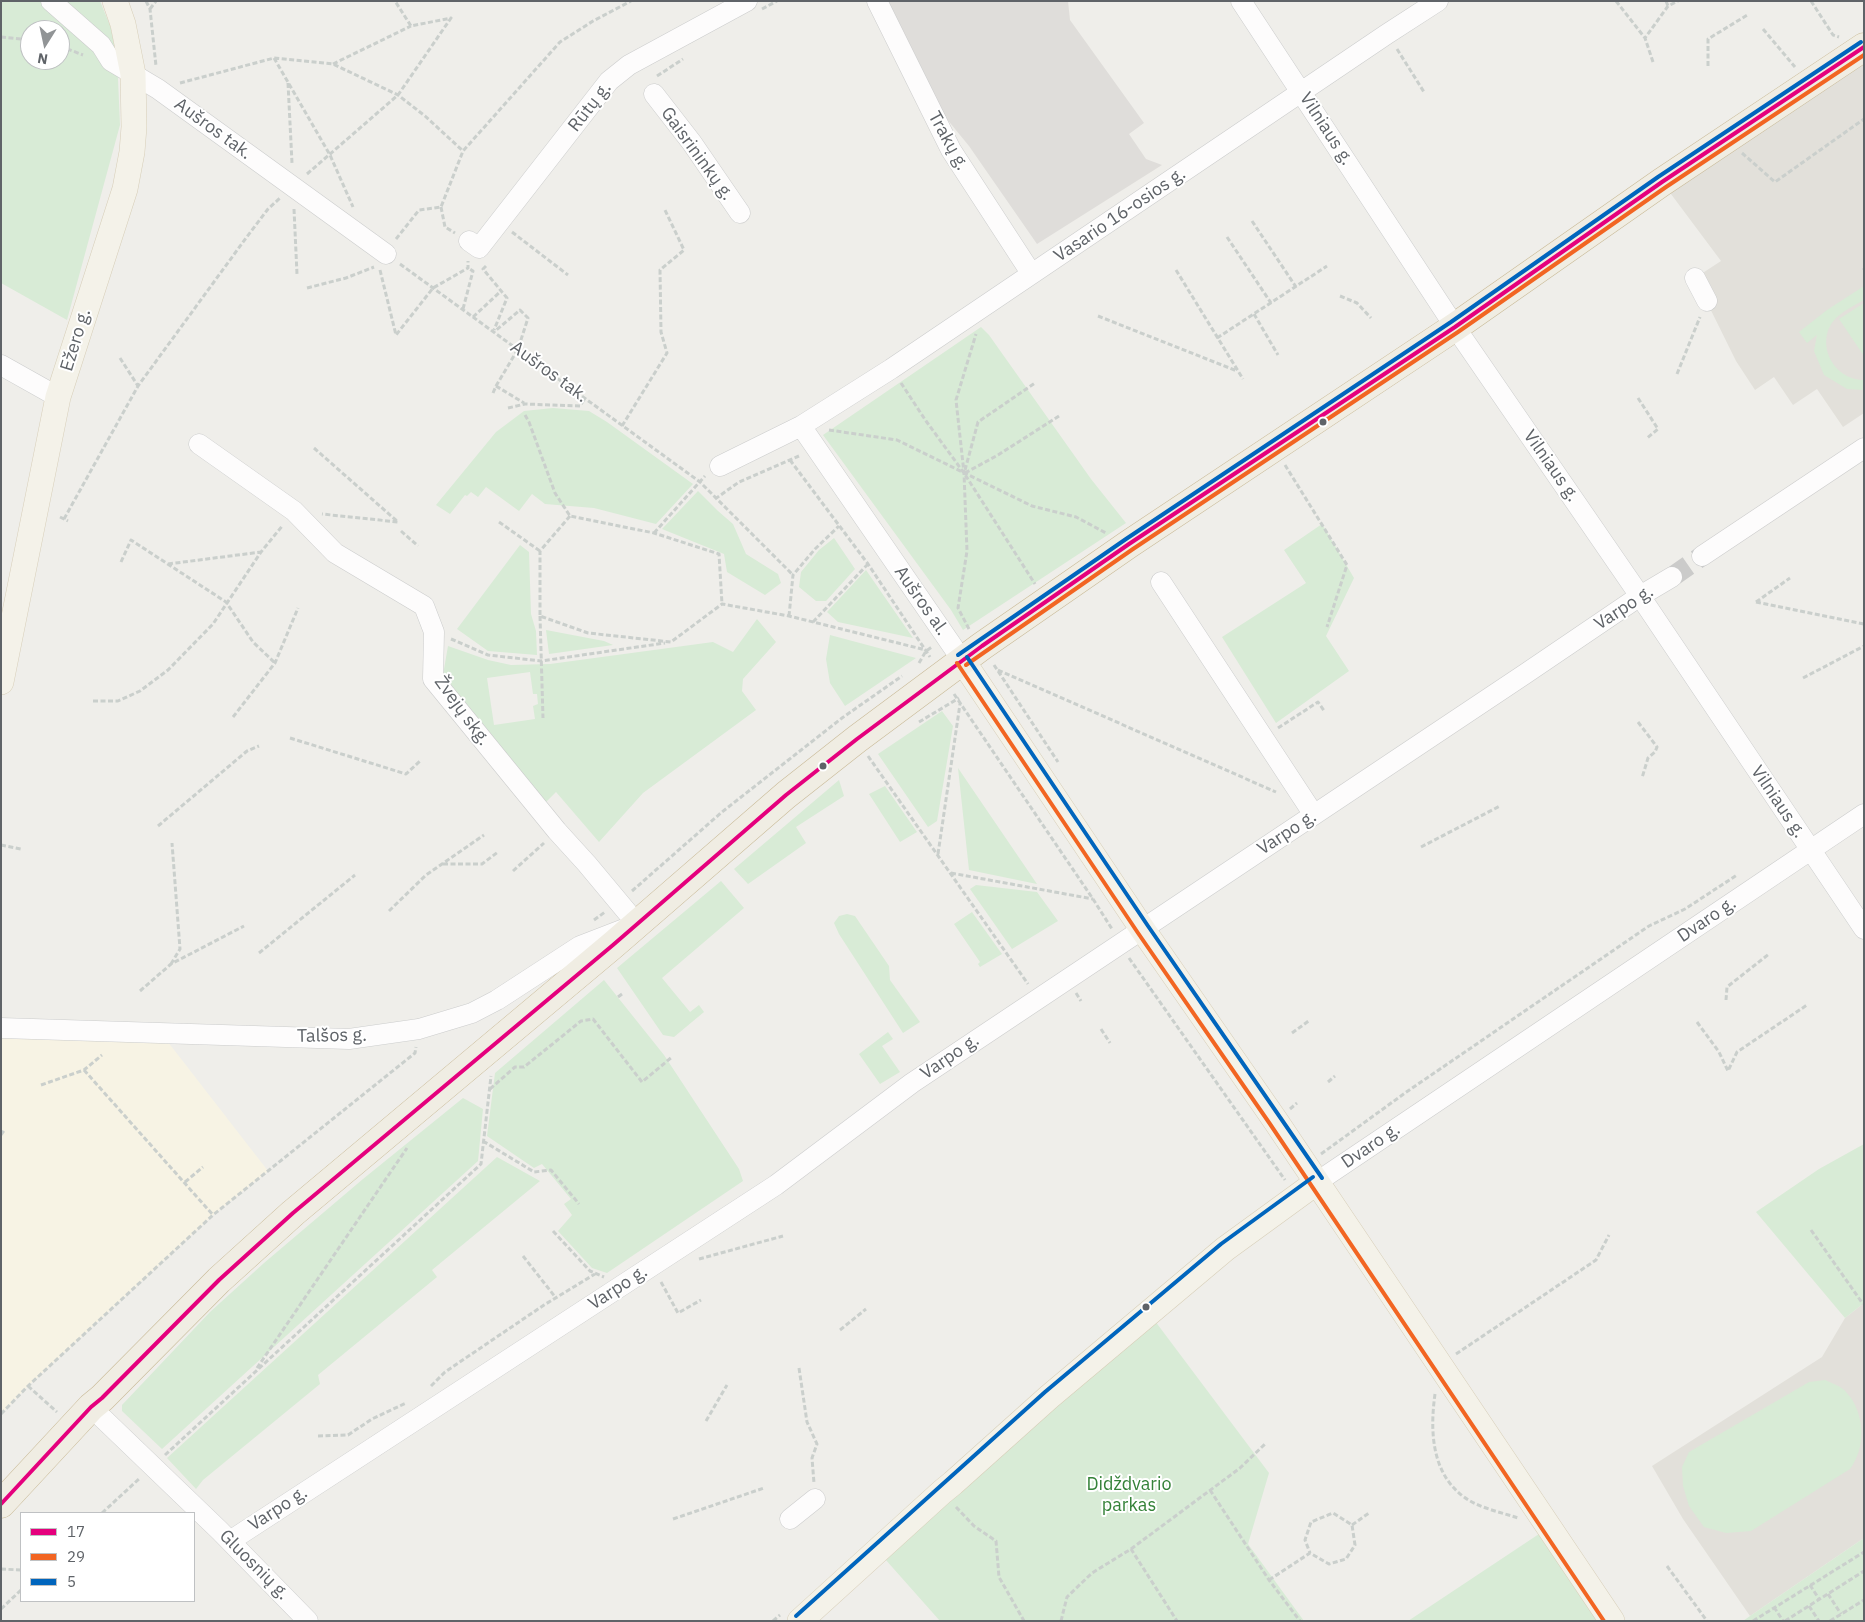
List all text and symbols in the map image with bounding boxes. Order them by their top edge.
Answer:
north arrow [20,20,70,70]
text: N [36,49,49,69]
street label: Rūtų g. [564,78,616,136]
street label: Vilniaus g. [1294,88,1358,170]
street label: Aušros tak. [170,94,256,164]
street label: Gaisrininkų g. [656,103,738,205]
street label: Trakų g. [923,108,973,174]
street label: Vasario 16-osios g. [1050,163,1190,267]
street label: Ežero g. [56,306,96,374]
street label: Aušros tak. [506,337,592,407]
unlabelled marker [1318,417,1328,427]
street label: Vilniaus g. [1518,426,1584,506]
street label: Aušros al. [889,562,953,640]
street label: Varpo g. [1590,581,1658,635]
street label: Žvejų skg. [430,672,494,750]
unlabelled marker [818,761,828,771]
street label: Vilniaus g. [1746,762,1810,842]
street label: Varpo g. [1253,806,1321,860]
street label: Dvaro g. [1674,893,1740,947]
street label: Talšos g. [297,1025,367,1047]
street label: Varpo g. [917,1030,983,1084]
street label: Dvaro g. [1338,1119,1404,1173]
street label: Varpo g. [584,1261,652,1315]
unlabelled marker [1141,1302,1151,1312]
park label: Didždvario parkas [1086,1474,1172,1516]
street label: Varpo g. [244,1482,312,1536]
legend [20,1512,195,1602]
text: 17 [67,1522,85,1541]
street label: Gluosnių g. [214,1525,294,1605]
text: 29 [67,1547,85,1566]
text: 5 [67,1572,76,1591]

